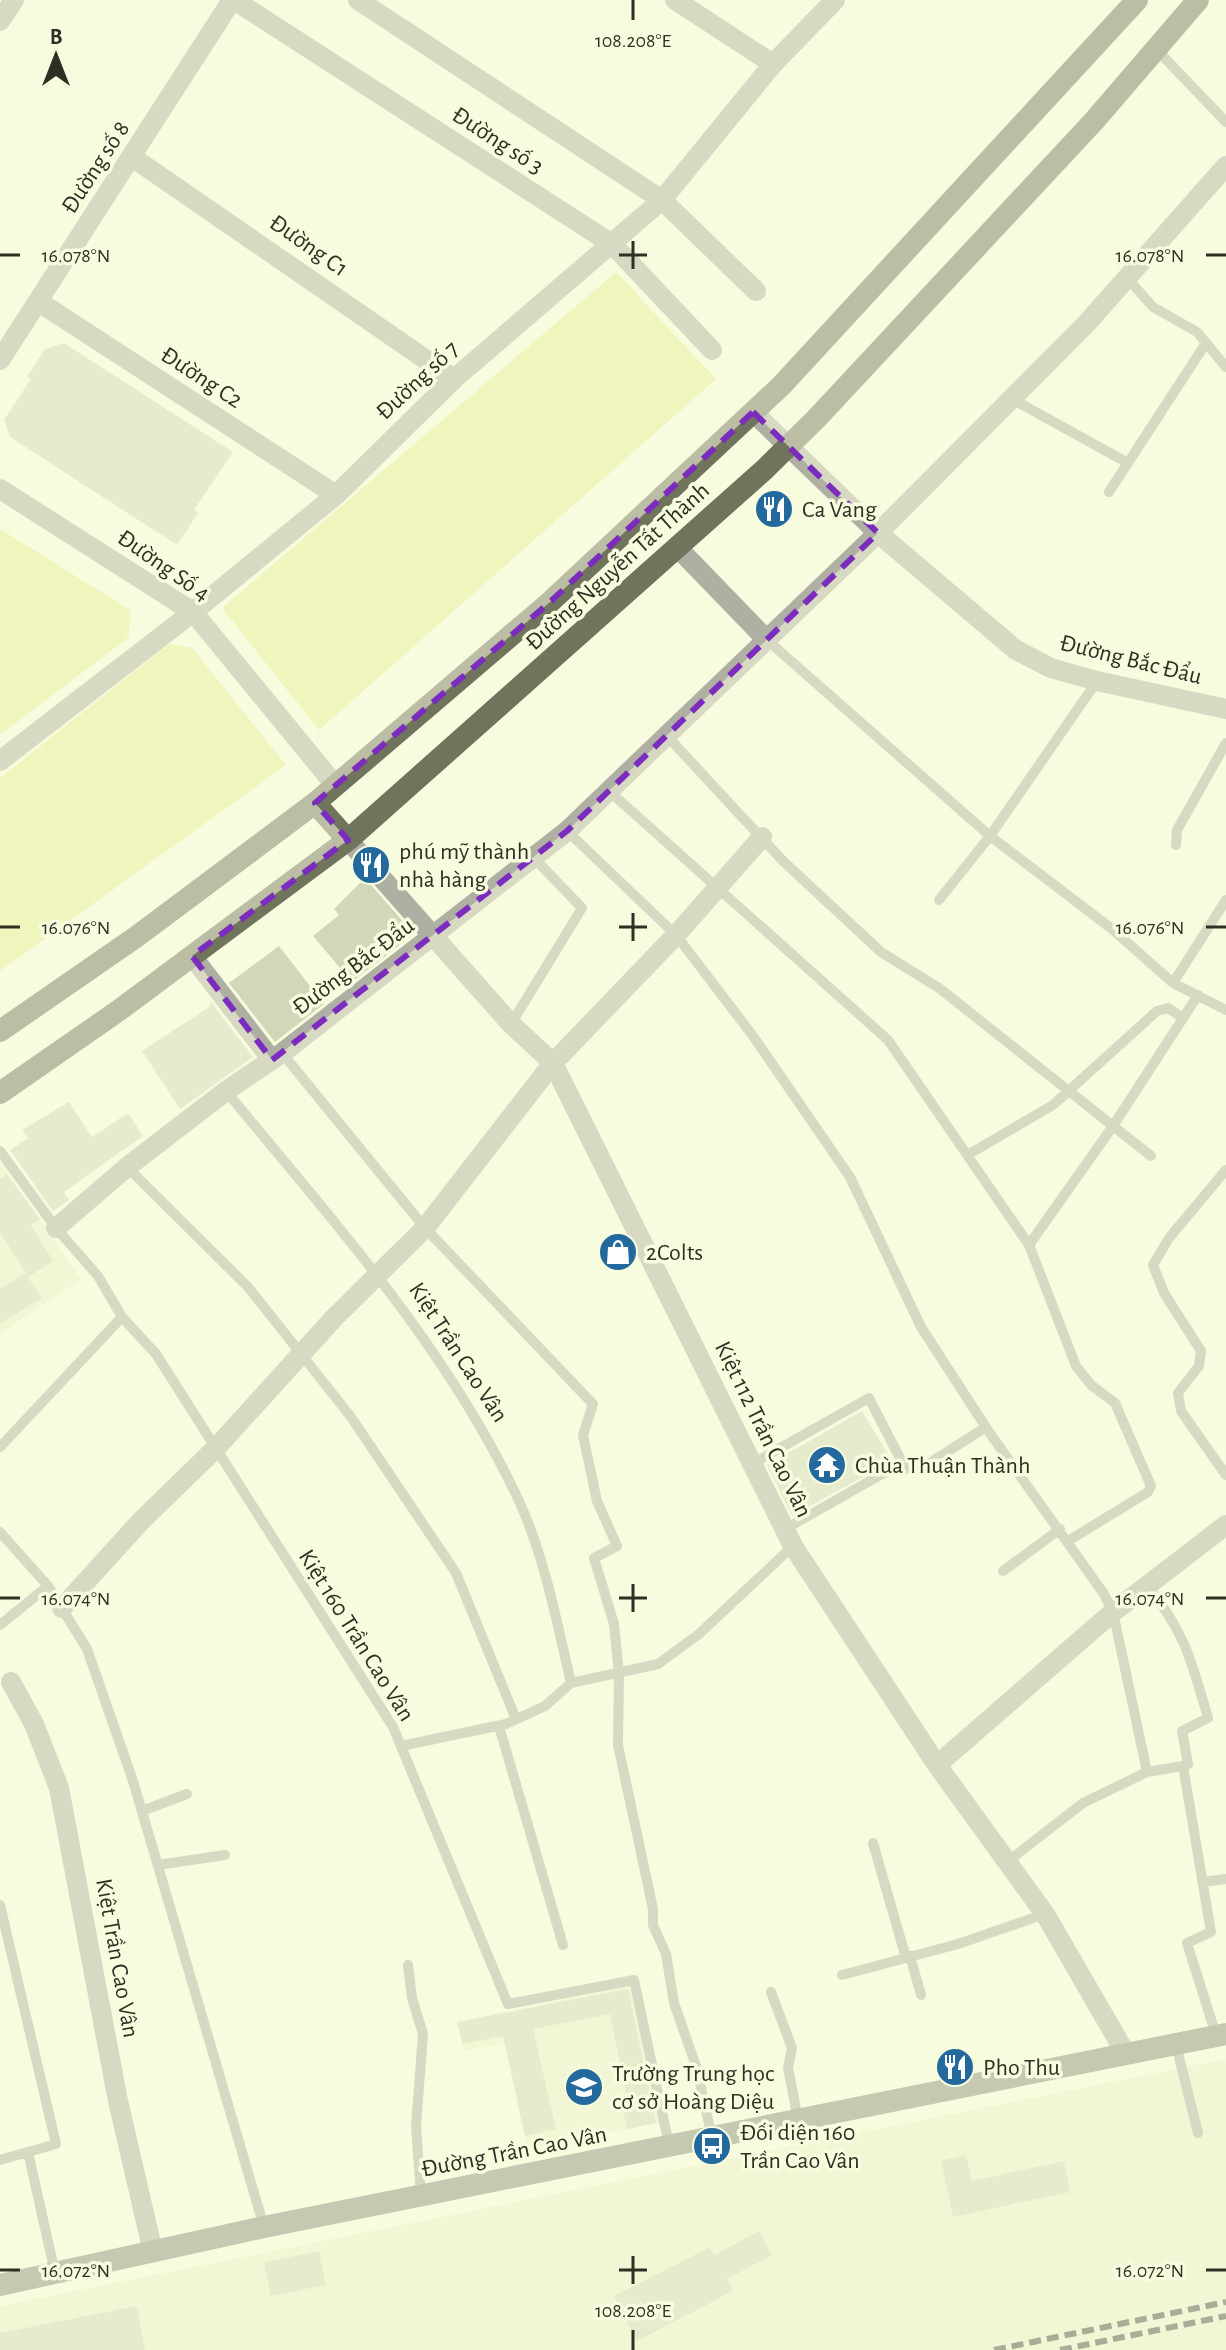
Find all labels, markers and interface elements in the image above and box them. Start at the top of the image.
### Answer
north arrow [16,16,96,96]
text: B [50,26,63,48]
text: 108.208°E [595,31,671,51]
street label: Đường số 3 [448,103,547,179]
street label: Đường số 8 [57,117,134,218]
street label: Đường C1 [265,210,352,281]
text: 16.078°N [42,246,110,266]
text: 16.078°N [1116,246,1184,266]
street label: Đường số 7 [372,337,464,425]
street label: Đường C2 [156,343,247,413]
street label: Đường Nguyễn Tất Thành [521,477,714,655]
restaurant icon: Ca Vang [753,488,795,530]
place label: Ca Vang [802,498,877,522]
street label: Đường Số 4 [113,525,214,606]
street label: Đường Bắc Đẩu [1057,630,1204,689]
place label: phú mỹ thành nhà hàng [399,840,529,892]
restaurant icon: phú mỹ thành nhà hàng [350,844,392,886]
street label: Đường Bắc Đẩu [288,913,419,1020]
text: 16.076°N [42,918,110,938]
text: 16.076°N [1116,918,1184,938]
shop icon: 2Colts [597,1231,639,1273]
place label: 2Colts [646,1241,703,1265]
street label: Kiệt Trần Cao Vân [404,1278,512,1427]
street label: Kiệt 112 Trần Cao Vân [710,1338,816,1521]
temple icon: Chùa Thuận Thành [806,1444,848,1486]
place label: Chùa Thuận Thành [855,1454,1030,1478]
street label: Kiệt 160 Trần Cao Vân [294,1545,419,1726]
text: 16.074°N [42,1589,110,1609]
text: 16.074°N [1116,1589,1184,1609]
street label: Kiệt Trần Cao Vân [91,1877,143,2040]
restaurant icon: Pho Thu [934,2046,976,2088]
place label: Pho Thu [983,2056,1060,2080]
place label: Trường Trung học cơ sở Hoàng Diệu [612,2062,774,2114]
school or university icon: Trường Trung học cơ sở Hoàng Diệu [563,2066,605,2108]
place label: Đối diện 160 Trần Cao Vân [740,2121,860,2173]
street label: Đường Trần Cao Vân [419,2122,609,2182]
bus stop icon: Đối diện 160 Trần Cao Vân [691,2125,733,2167]
text: 16.072°N [42,2261,110,2281]
text: 16.072°N [1116,2261,1184,2281]
text: 108.208°E [595,2301,671,2321]

